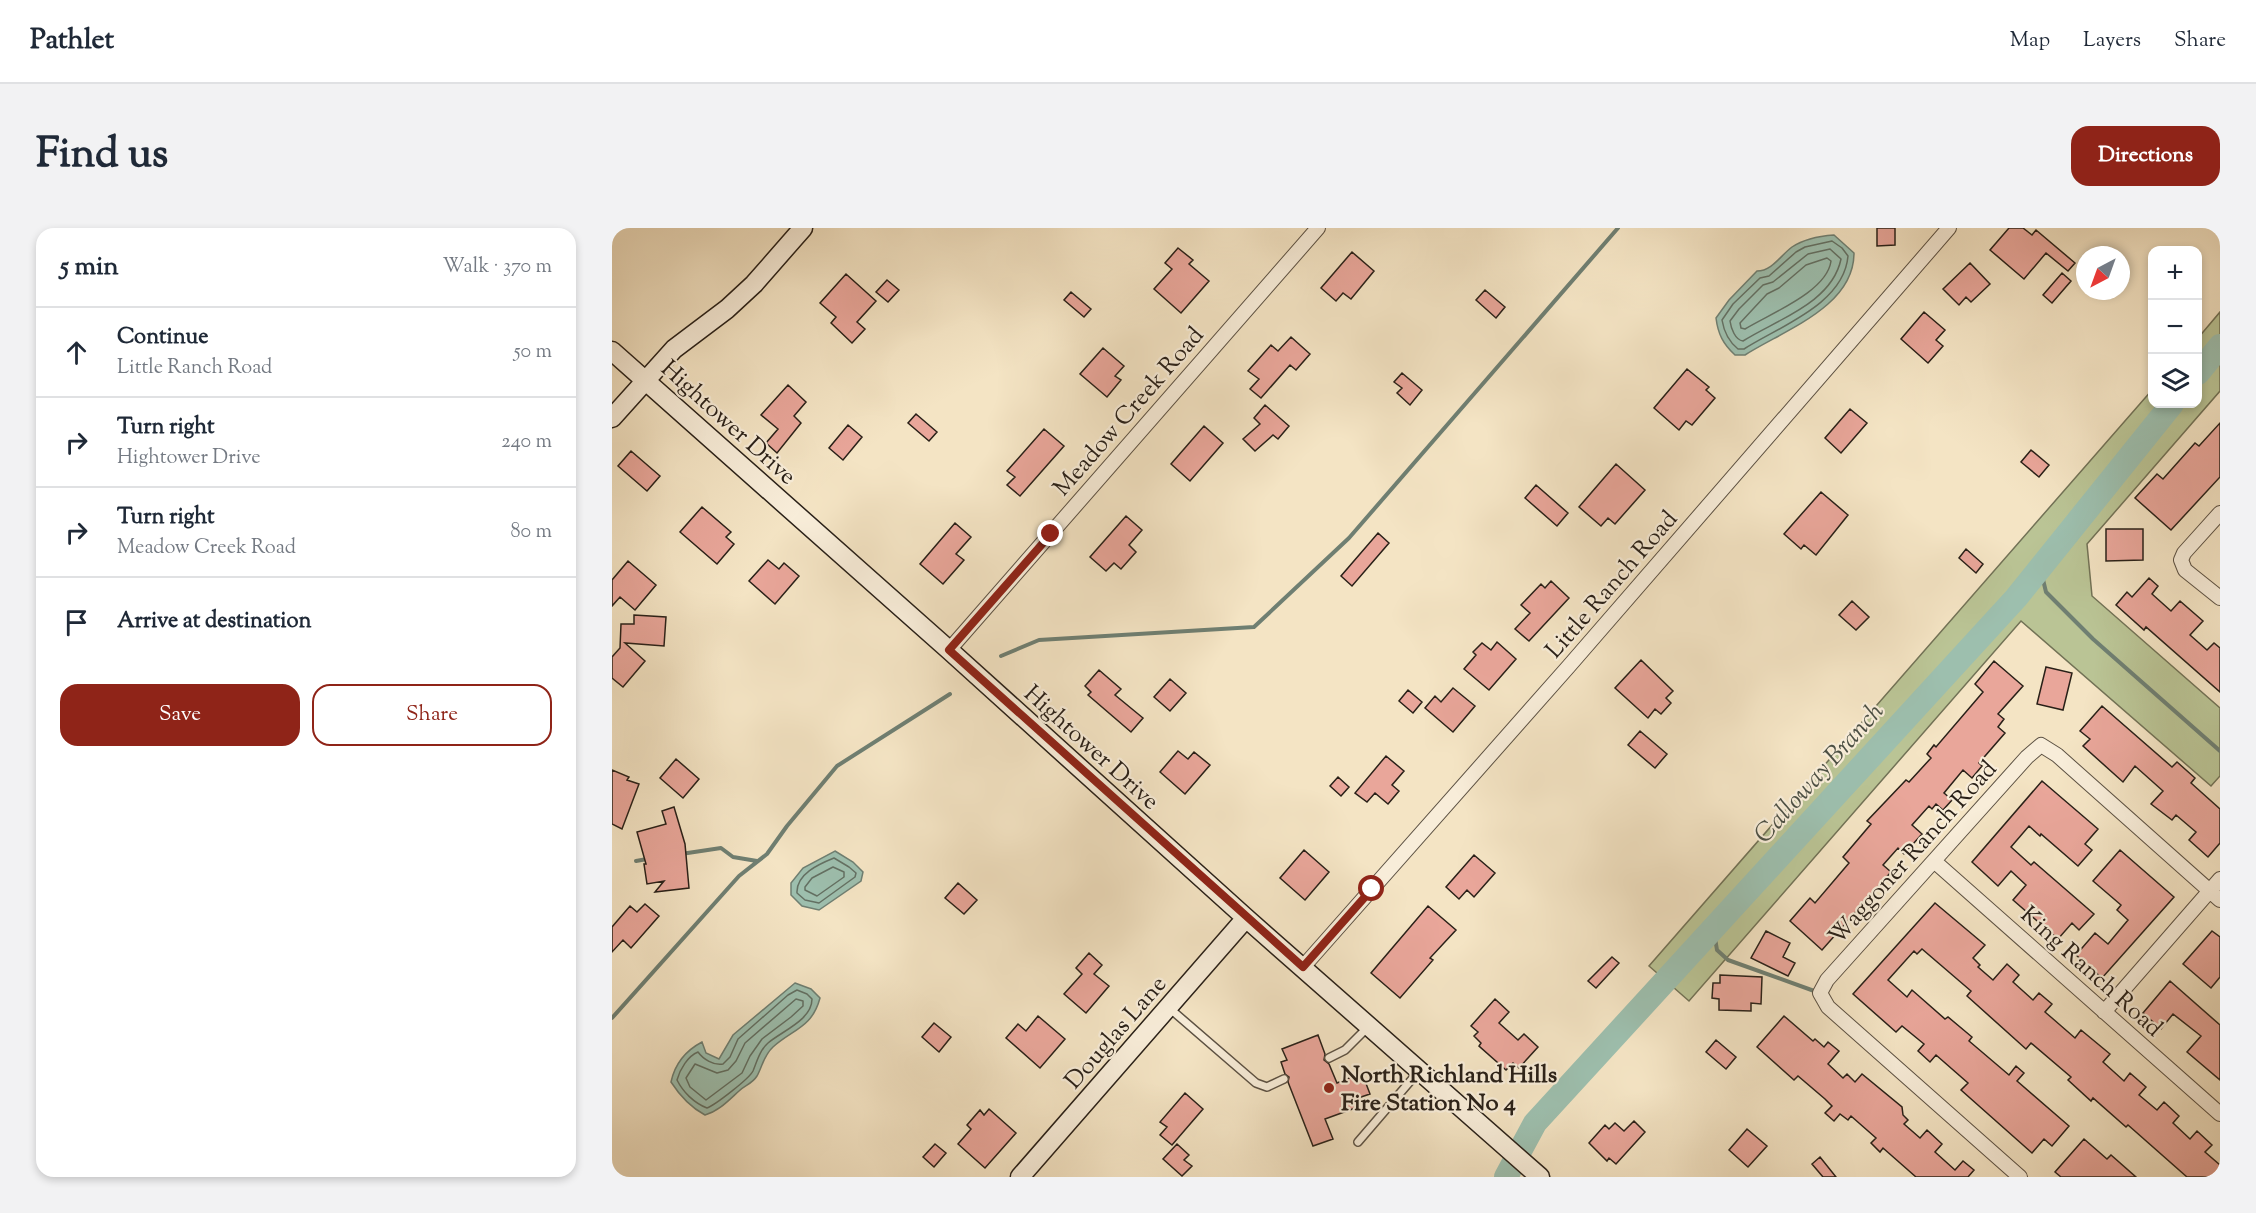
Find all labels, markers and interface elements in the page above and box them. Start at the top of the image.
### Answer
text: Pathlet [30,21,114,61]
text: Map [2010,26,2050,56]
text: Layers [2083,26,2141,56]
text: Share [2174,26,2226,56]
text: Find us [36,126,168,186]
button: Directions [2071,126,2220,186]
north arrow [2076,246,2130,300]
map controls [2148,246,2202,408]
button: + [2148,246,2202,300]
text: 5 min [60,249,119,286]
text: Walk · 370 m [442,253,552,282]
button: − [2148,300,2202,354]
street label: Meadow Creek Road [1046,320,1213,505]
text: Continue [117,322,208,354]
icon: ahead [60,336,93,369]
text: 50 m [514,338,552,367]
street label: Hightower Drive [652,353,803,494]
text: Little Ranch Road [117,354,272,383]
button: layers [2148,354,2202,408]
text: Turn right [117,412,214,444]
icon: right [60,426,93,459]
text: 240 m [501,428,552,457]
text: Hightower Drive [117,444,260,473]
text: Turn right [117,502,214,534]
street label: Little Ranch Road [1539,503,1687,667]
icon: right [60,516,93,549]
text: 80 m [511,518,552,547]
route end [1037,520,1063,546]
text: Meadow Creek Road [117,534,296,563]
icon: arrive [60,606,93,639]
text: Arrive at destination [117,606,312,638]
street label: Hightower Drive [1015,678,1166,819]
button: Save [60,684,300,746]
button: Share [312,684,552,746]
water label: Calloway Branch [1746,695,1894,852]
street label: Waggoner Ranch Road [1821,753,2006,953]
route start [1358,875,1384,901]
street label: King Ranch Road [2012,899,2170,1046]
street label: Douglas Lane [1058,969,1175,1098]
place label: North Richland Hills Fire Station No 4 [1341,1059,1557,1121]
marker: North Richland Hills Fire Station No 4 [1322,1081,1336,1095]

